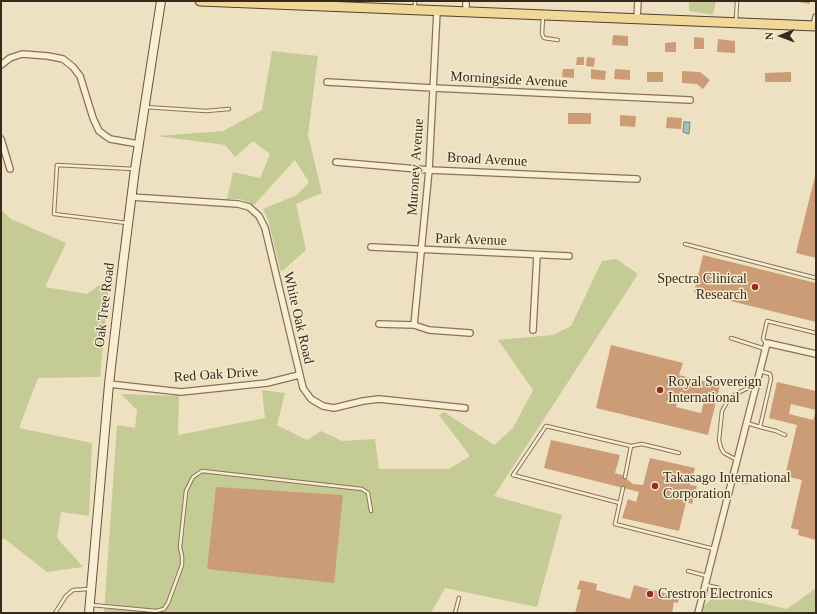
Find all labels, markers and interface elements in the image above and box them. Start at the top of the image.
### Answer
north arrow [761,16,801,56]
text: N [763,32,775,40]
street label: Morningside Avenue [450,69,568,91]
street label: Muroney Avenue [404,118,428,216]
street label: Broad Avenue [447,150,527,170]
street label: Park Avenue [435,230,507,250]
street label: Oak Tree Road [91,262,119,348]
street label: White Oak Road [279,270,317,366]
place label: Spectra Clinical Research [657,271,747,304]
marker: Spectra Clinical Research [750,282,760,292]
street label: Red Oak Drive [173,364,259,386]
place label: Royal Sovereign International [668,374,762,406]
marker: Royal Sovereign International [655,385,665,395]
place label: Takasago International Corporation [663,470,791,502]
marker: Takasago International Corporation [650,481,660,491]
place label: Crestron Electronics [658,586,773,602]
marker: Crestron Electronics [645,589,655,599]

